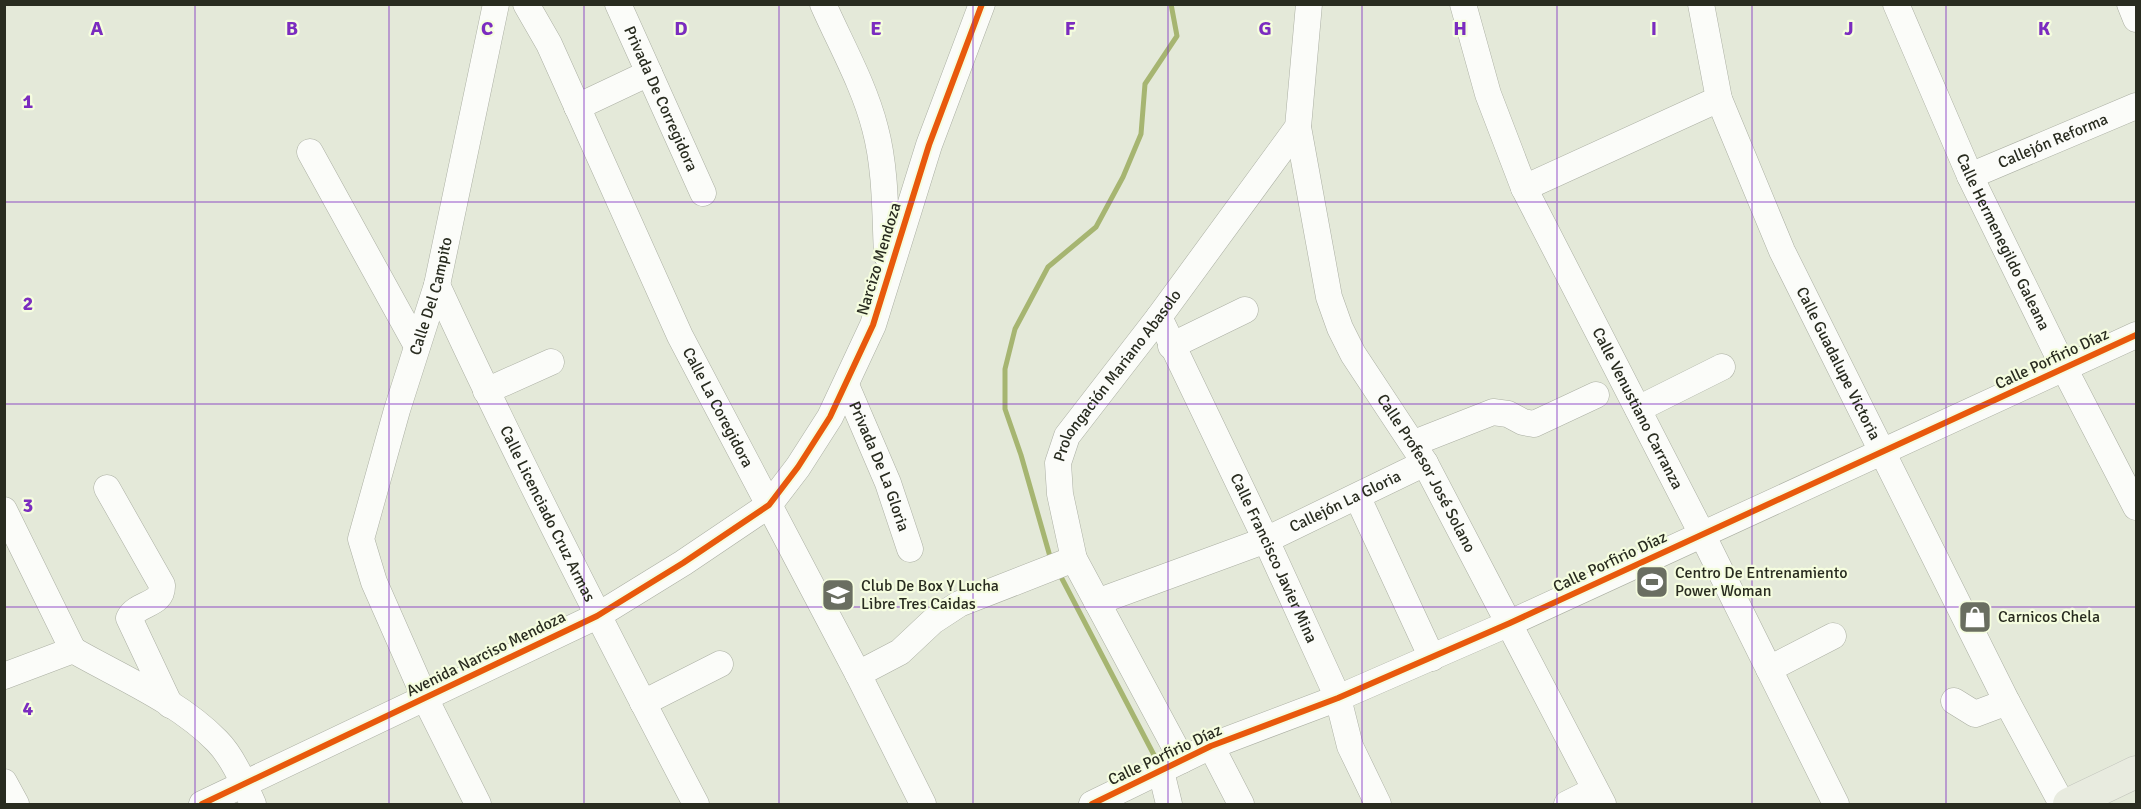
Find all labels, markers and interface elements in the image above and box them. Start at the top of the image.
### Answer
text: A [91,16,104,41]
text: B [286,16,298,41]
text: C [481,16,493,41]
text: E [870,16,882,41]
text: F [1065,16,1076,41]
text: G [1258,16,1272,41]
text: H [1453,16,1467,41]
text: I [1651,16,1657,41]
text: J [1844,16,1854,41]
text: K [2038,16,2051,41]
street label: Privada De Corregidora [620,23,702,175]
text: 1 [23,89,34,114]
street label: Callejón Reforma [1995,109,2111,173]
street label: Calle Hermenegildo Galeana [1952,151,2054,334]
street label: Narcizo Mendoza [852,200,906,318]
street label: Calle Del Campito [405,235,457,358]
street label: Calle Guadalupe Victoria [1791,284,1885,444]
street label: Prolongación Mariano Abasolo [1049,286,1186,464]
text: 2 [23,291,33,316]
street label: Calle Venustiano Carranza [1587,324,1687,493]
street label: Calle Porfirio Díaz [1992,324,2112,394]
street label: Calle La Coregidora [678,344,758,471]
street label: Calle Profesor José Solano [1372,390,1480,556]
street label: Privada De La Gloria [844,398,913,534]
street label: Calle Licenciado Cruz Armas [495,423,599,605]
street label: Callejón La Gloria [1286,466,1404,537]
street label: Calle Francisco Javier Mina [1225,470,1322,646]
text: 3 [23,493,33,518]
street label: Calle Porfirio Díaz [1550,527,1670,597]
place label: Centro De Entrenamiento Power Woman [1675,563,1848,601]
sports icon: Centro De Entrenamiento Power Woman [1634,564,1670,600]
place label: Club De Box Y Lucha Libre Tres Caidas [861,576,999,614]
school or university icon: Club De Box Y Lucha Libre Tres Caidas [820,577,856,613]
shop icon: Carnicos Chela [1957,599,1993,635]
street label: Avenida Narciso Mendoza [403,607,569,701]
place label: Carnicos Chela [1998,607,2100,627]
text: 4 [23,696,34,721]
street label: Calle Porfirio Díaz [1105,720,1225,790]

